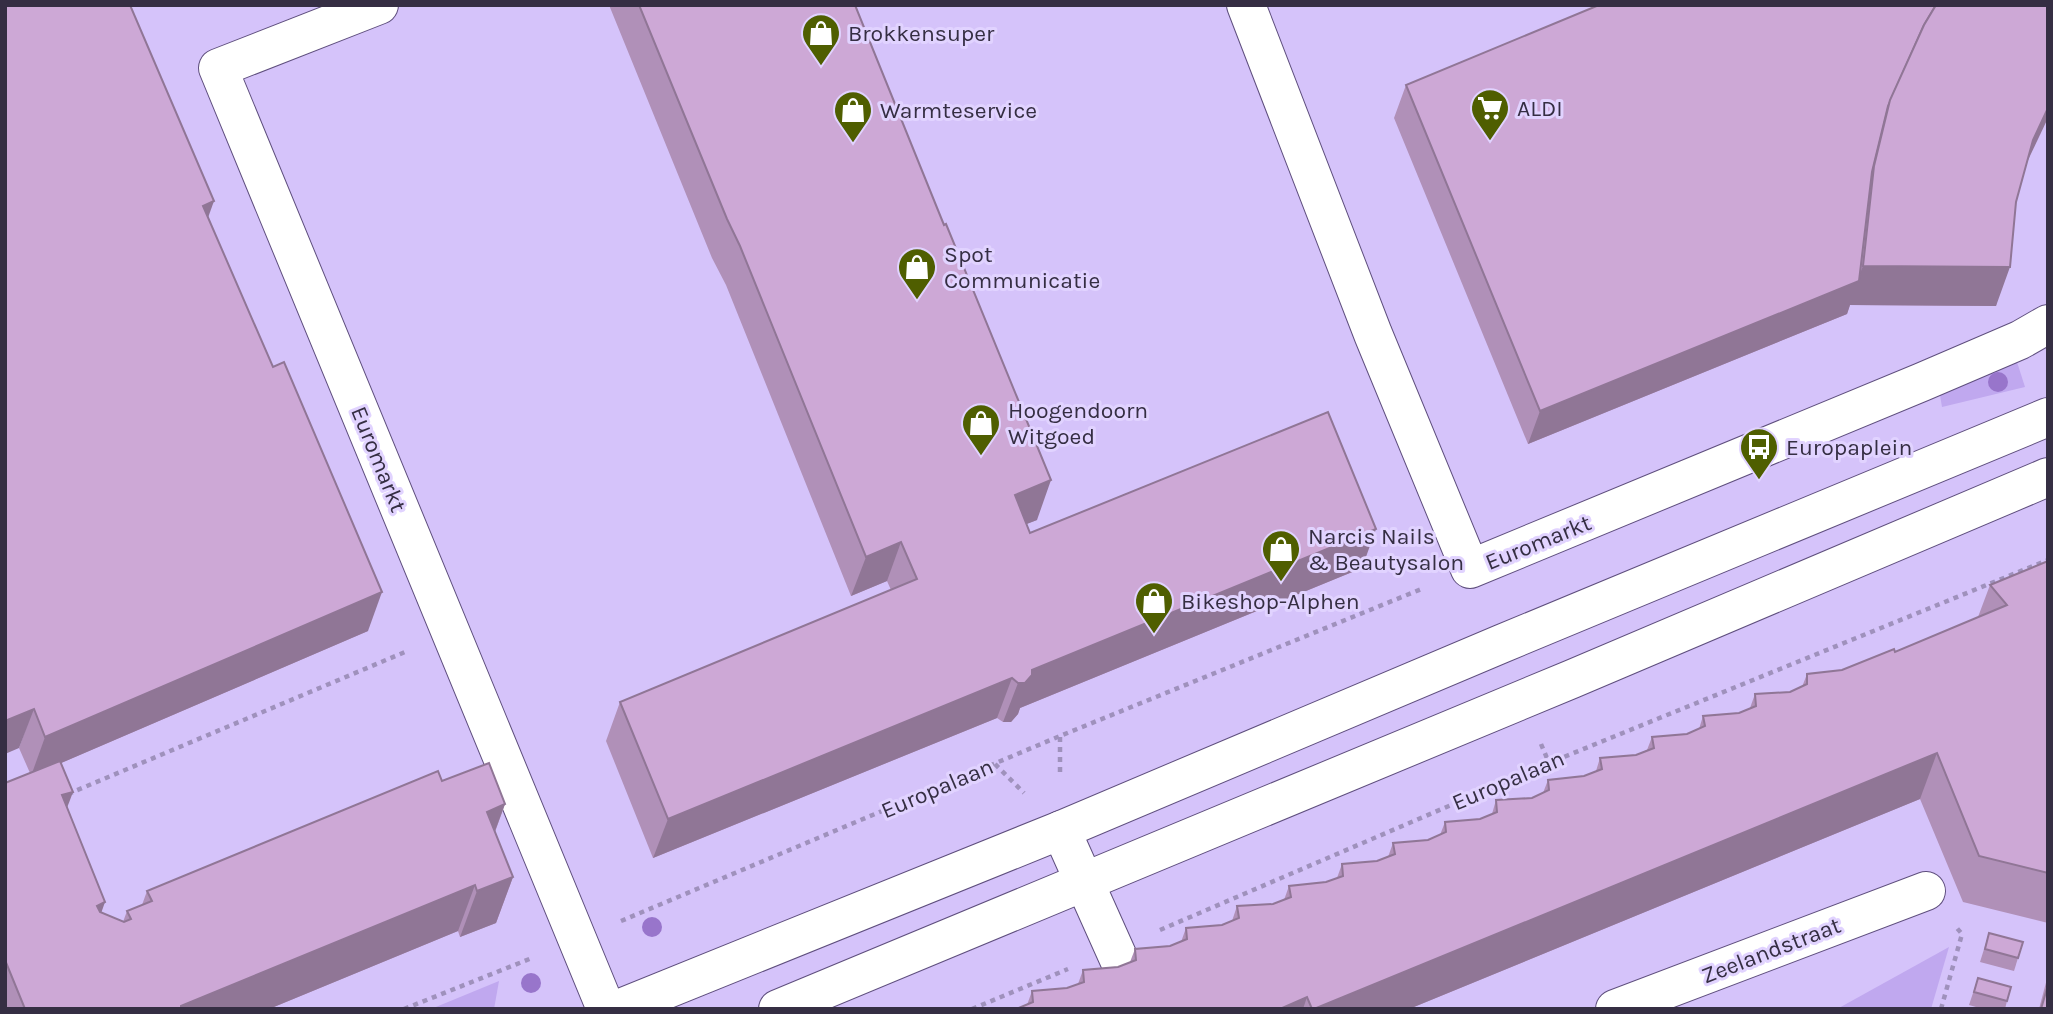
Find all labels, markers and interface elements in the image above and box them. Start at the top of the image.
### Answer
shop icon: Brokkensuper [800,12,842,67]
place label: Brokkensuper [848,20,995,47]
supermarket icon: ALDI [1469,87,1511,142]
shop icon: Warmteservice [832,89,874,144]
place label: ALDI [1517,95,1563,122]
place label: Warmteservice [880,97,1037,124]
place label: Spot Communicatie [944,241,1100,294]
shop icon: Spot Communicatie [896,246,938,301]
place label: Hoogendoorn Witgoed [1008,397,1148,450]
street label: Euromarkt [345,402,412,516]
shop icon: Hoogendoorn Witgoed [960,402,1002,457]
bus stop icon: Europaplein [1738,426,1780,481]
place label: Europaplein [1786,434,1912,461]
street label: Euromarkt [1481,509,1595,576]
place label: Narcis Nails & Beautysalon [1308,523,1464,576]
shop icon: Narcis Nails & Beautysalon [1260,528,1302,583]
shop icon: Bikeshop-Alphen [1133,580,1175,635]
place label: Bikeshop-Alphen [1181,588,1360,615]
street label: Europalaan [1448,745,1568,816]
street label: Europalaan [877,753,997,824]
street label: Zeelandstraat [1698,911,1845,989]

